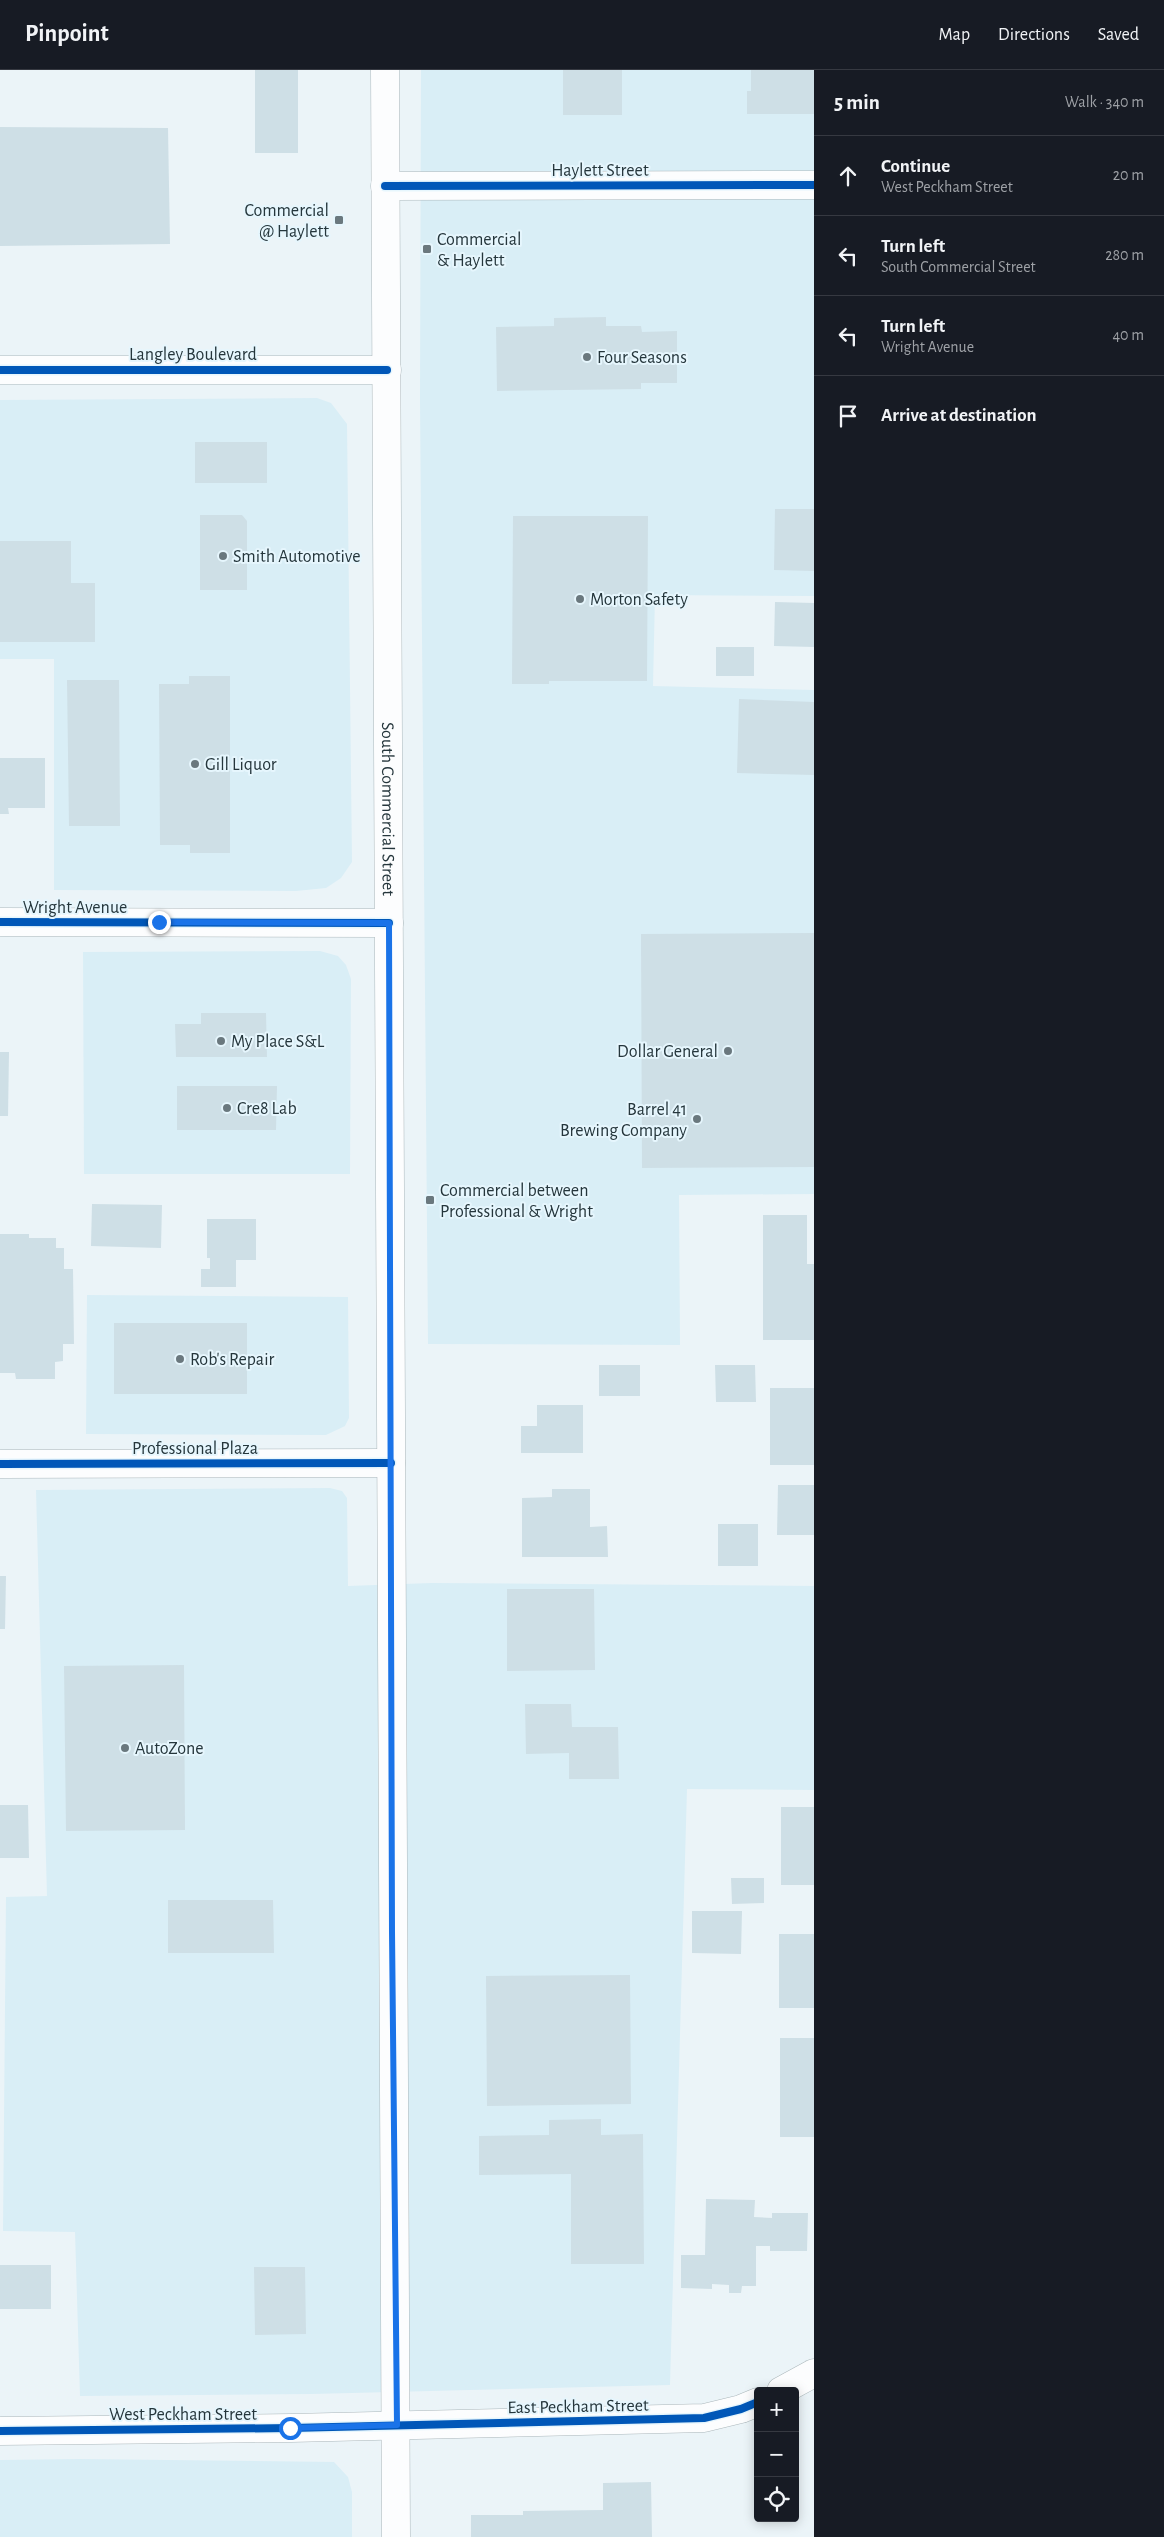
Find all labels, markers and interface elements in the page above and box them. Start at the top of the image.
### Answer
text: Pinpoint [25,22,109,46]
text: Map [939,26,970,44]
text: Directions [998,26,1070,44]
text: Saved [1098,26,1139,44]
text: 5 min [834,92,880,113]
text: Walk · 340 m [1065,94,1144,110]
text: Continue [881,157,950,176]
street label: Haylett Street [551,162,649,180]
icon: ahead [834,162,862,190]
text: 20 m [1113,167,1144,183]
text: West Peckham Street [881,179,1013,195]
place label: Commercial @ Haylett [245,202,329,241]
marker: Commercial @ Haylett [333,214,345,226]
place label: Commercial & Haylett [437,231,521,270]
text: Turn left [881,237,945,256]
icon: left [834,242,862,270]
marker: Commercial & Haylett [421,243,433,255]
text: 280 m [1105,247,1144,263]
text: South Commercial Street [881,259,1036,275]
text: Turn left [881,317,945,336]
icon: left [834,322,862,350]
text: 40 m [1112,327,1144,343]
text: Wright Avenue [881,339,974,355]
street label: Langley Boulevard [129,346,257,364]
place label: Four Seasons [597,349,687,367]
marker: Four Seasons [581,351,593,363]
icon: arrive [834,402,862,430]
text: Arrive at destination [881,406,1037,425]
place label: Smith Automotive [233,548,361,566]
marker: Smith Automotive [217,550,229,562]
place label: Morton Safety [590,591,688,609]
marker: Morton Safety [574,593,586,605]
street label: South Commercial Street [378,722,397,896]
place label: Gill Liquor [205,756,277,774]
marker: Gill Liquor [189,758,201,770]
street label: Wright Avenue [23,899,127,917]
route end [148,911,171,934]
place label: My Place S&L [231,1033,325,1051]
marker: My Place S&L [215,1035,227,1047]
place label: Dollar General [617,1043,718,1061]
marker: Dollar General [722,1045,734,1057]
place label: Cre8 Lab [237,1100,297,1118]
place label: Barrel 41 Brewing Company [560,1101,687,1140]
marker: Cre8 Lab [221,1102,233,1114]
marker: Barrel 41 Brewing Company [691,1113,703,1125]
place label: Commercial between Professional & Wright [440,1182,593,1221]
marker: Commercial between Professional & Wright [424,1194,436,1206]
place label: Rob's Repair [190,1351,275,1369]
marker: Rob's Repair [174,1353,186,1365]
street label: Professional Plaza [132,1440,258,1458]
place label: AutoZone [135,1740,204,1758]
marker: AutoZone [119,1742,131,1754]
map controls [754,2387,799,2522]
button: + [754,2387,799,2432]
street label: East Peckham Street [507,2397,649,2417]
street label: West Peckham Street [109,2406,257,2424]
route start [279,2417,302,2440]
button: − [754,2432,799,2477]
button: locate [754,2477,799,2522]

